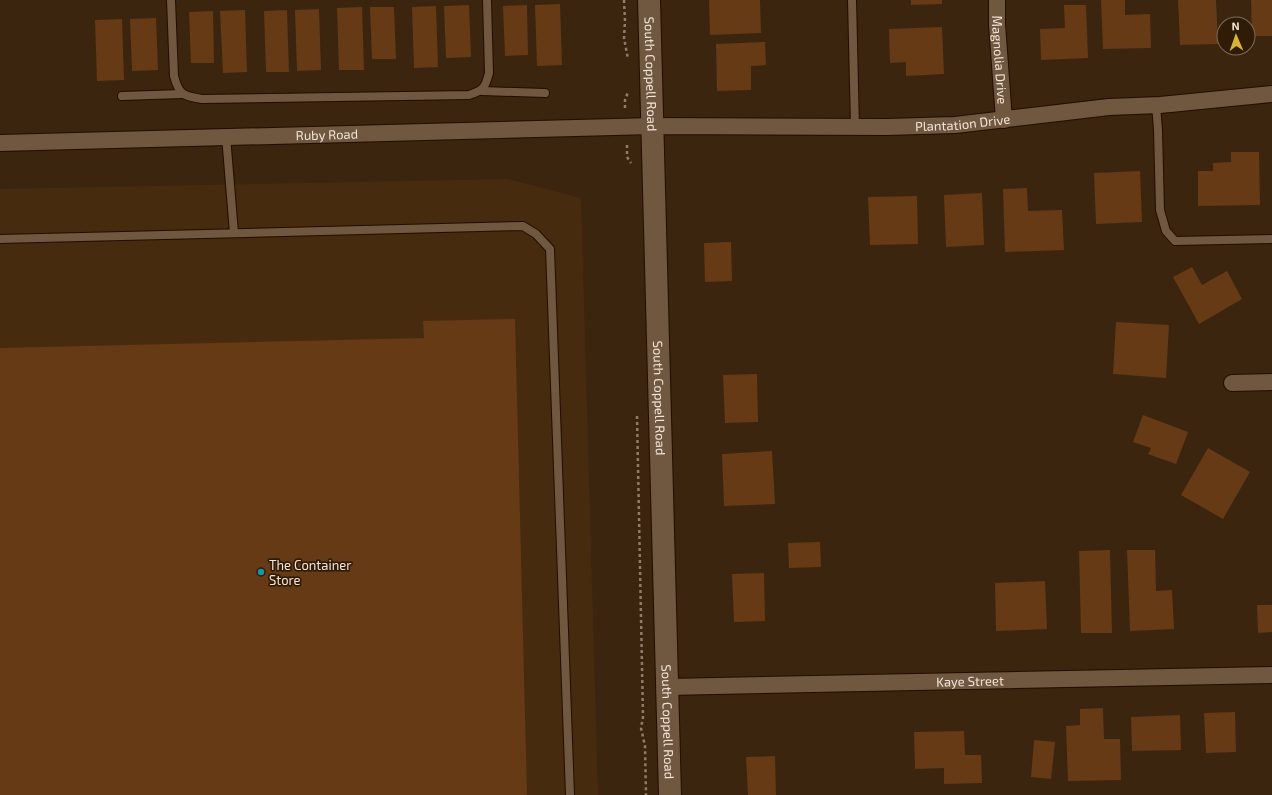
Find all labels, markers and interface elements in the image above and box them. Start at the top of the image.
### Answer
street label: South Coppell Road [641,16,660,132]
street label: Magnolia Drive [989,16,1011,105]
north arrow [1216,16,1256,56]
text: N [1231,19,1240,32]
street label: Plantation Drive [915,111,1011,134]
street label: Ruby Road [296,126,358,143]
street label: South Coppell Road [650,340,669,455]
place label: The Container Store [269,557,351,588]
marker: The Container Store [256,567,266,577]
street label: South Coppell Road [659,664,678,779]
street label: Kaye Street [936,672,1004,690]

